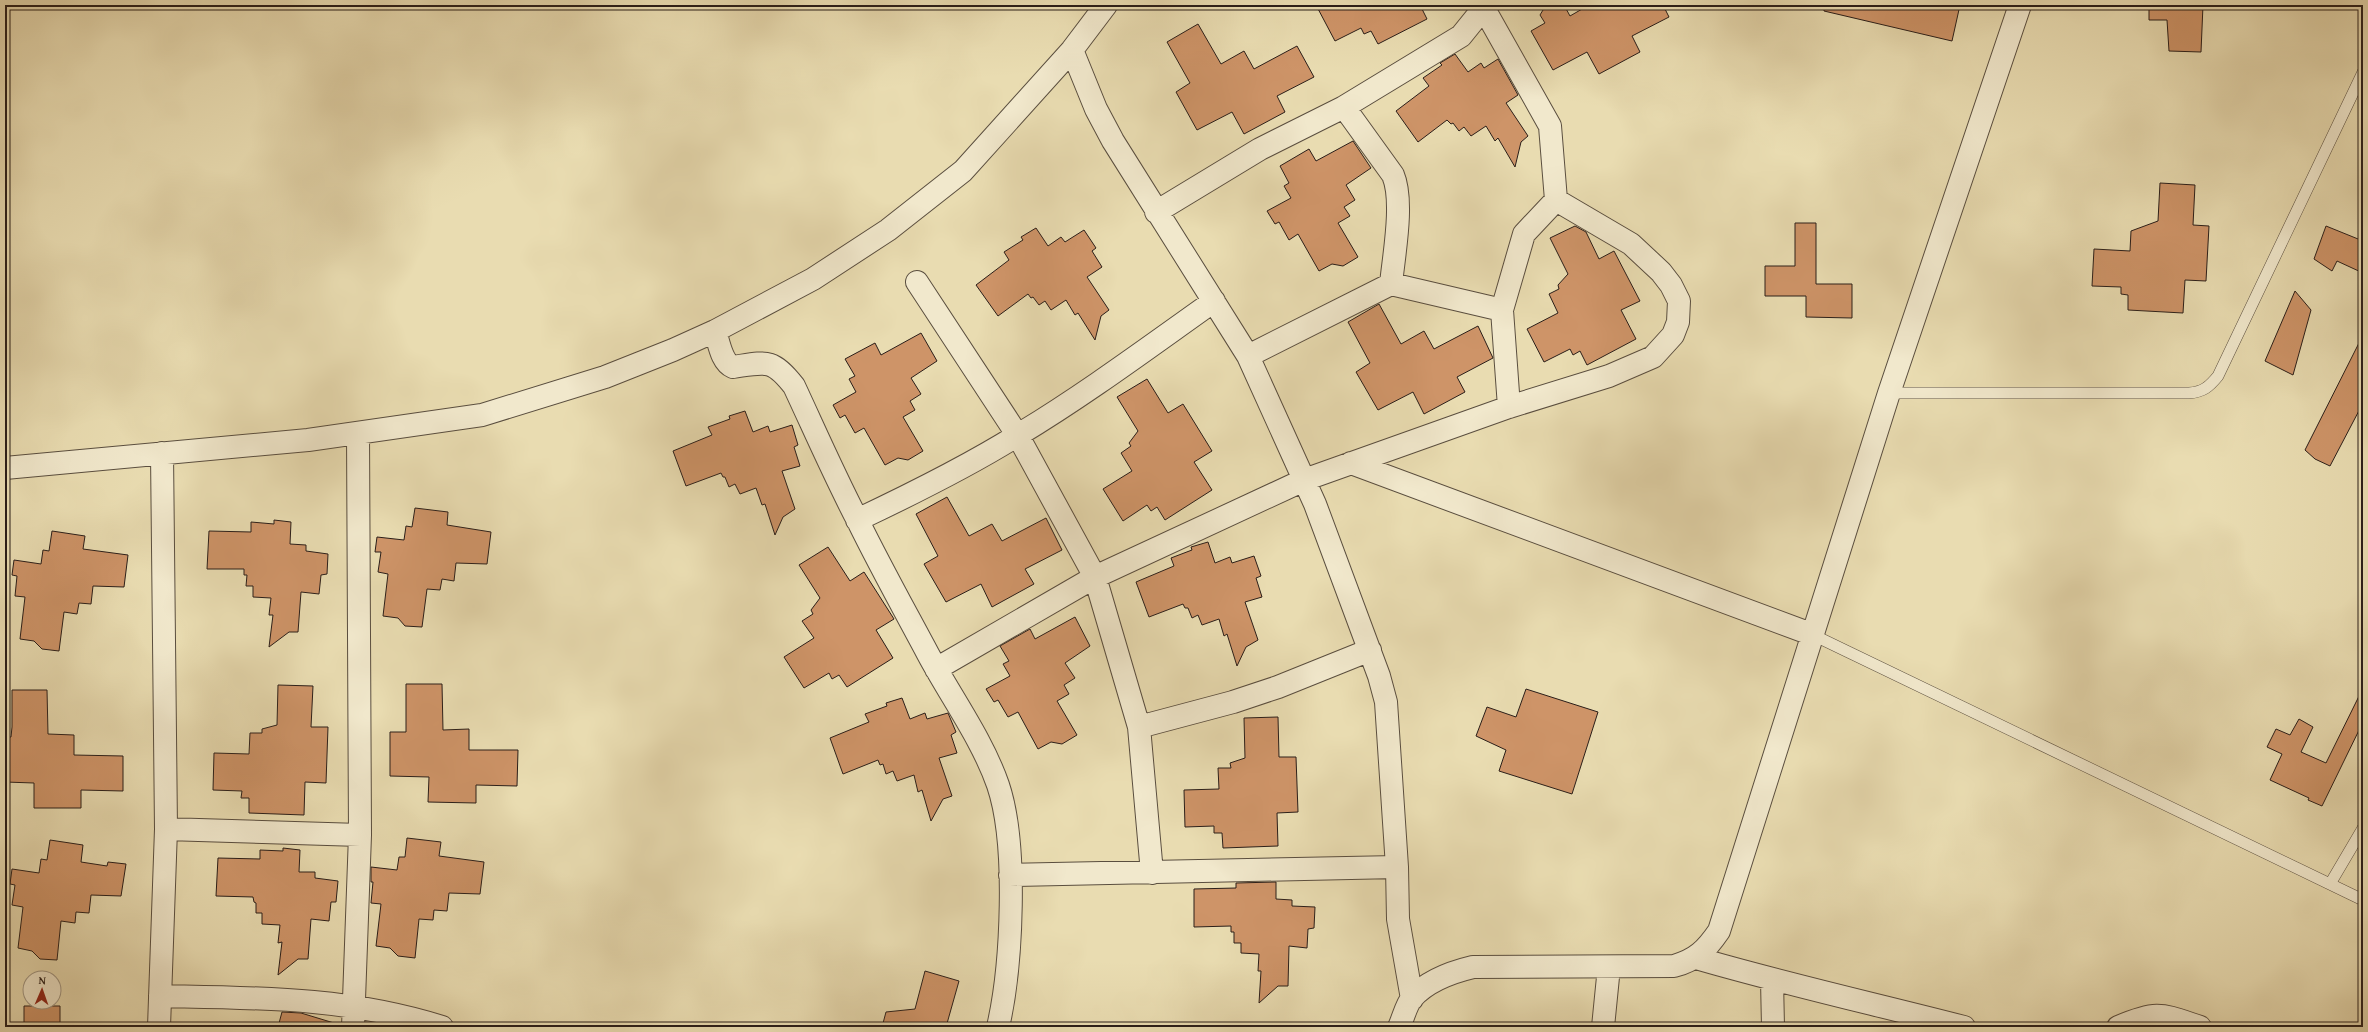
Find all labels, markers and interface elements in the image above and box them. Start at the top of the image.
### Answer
north arrow [22,970,62,1010]
text: N [38,972,47,988]

